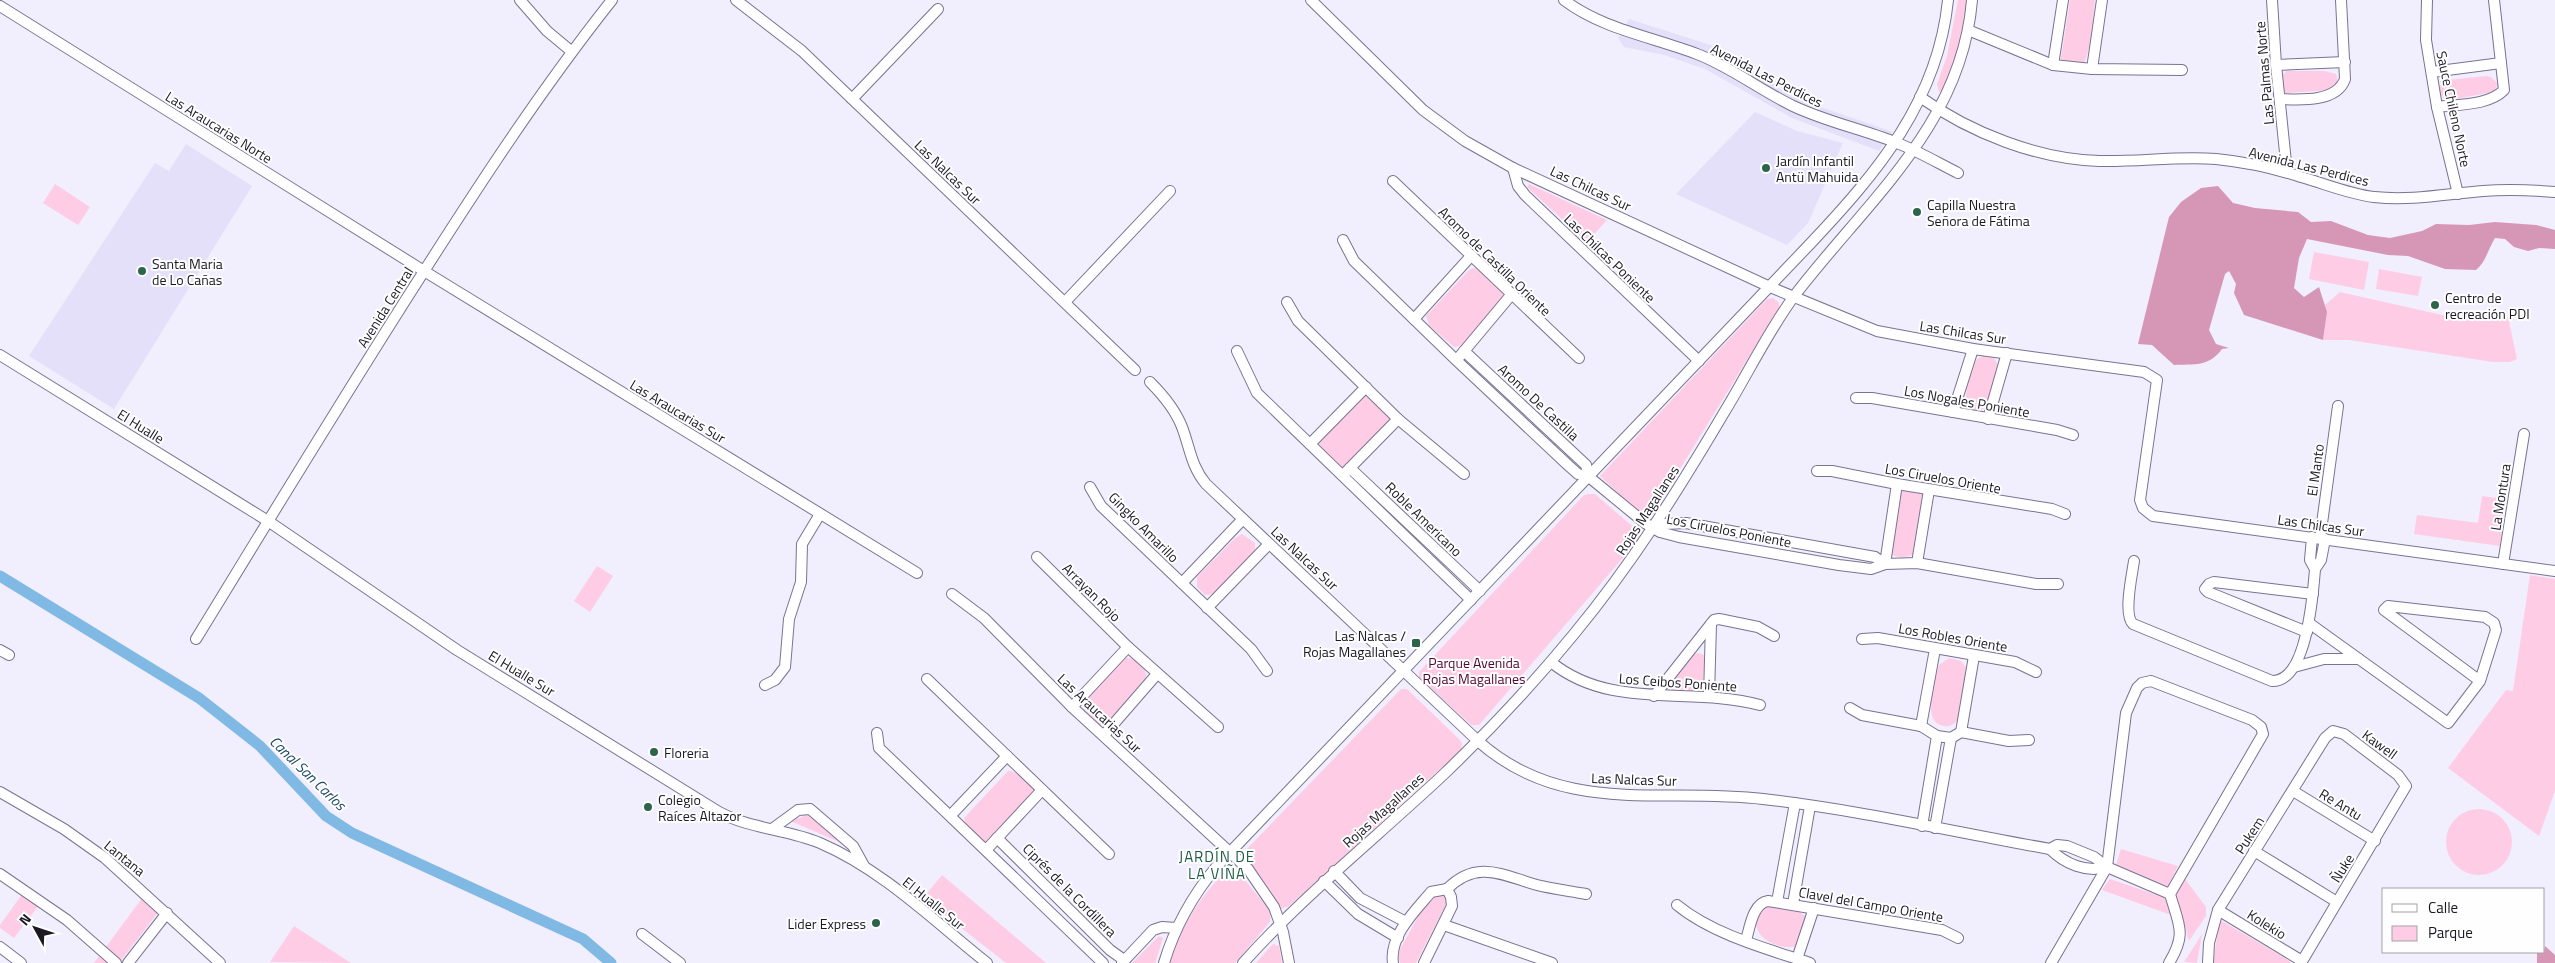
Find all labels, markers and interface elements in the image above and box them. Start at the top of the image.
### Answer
street label: Las Palmas Norte [2249,20,2279,126]
street label: Avenida Las Perdices [1707,38,1827,112]
street label: Sauce Chileno Norte [2431,49,2477,169]
street label: Las Araucarias Norte [162,86,276,168]
street label: Las Nalcas Sur [910,135,986,209]
street label: Avenida Las Perdices [2247,141,2371,191]
place label: Jardín Infantil Antü Mahuida [1776,150,1858,187]
street label: Las Chilcas Sur [1547,160,1635,216]
marker: Jardín Infantil Antü Mahuida [1760,162,1772,174]
place label: Capilla Nuestra Señora de Fátima [1927,194,2030,231]
street label: Aromo de Castilla Oriente [1434,202,1556,320]
marker: Capilla Nuestra Señora de Fátima [1911,206,1923,218]
street label: Las Chilcas Poniente [1559,209,1661,307]
place label: Santa Maria de Lo Cañas [152,253,223,290]
street label: Avenida Central [352,262,418,352]
marker: Santa Maria de Lo Cañas [136,265,148,277]
place label: Centro de recreación PDI [2445,287,2530,324]
marker: Centro de recreación PDI [2429,299,2441,311]
street label: Las Chilcas Sur [1918,315,2008,349]
street label: Aromo De Castilla [1494,359,1584,445]
street label: Las Araucarias Sur [626,374,730,448]
street label: Los Nogales Poniente [1903,380,2031,422]
street label: El Hualle [114,403,168,449]
street label: El Manto [2301,442,2329,498]
street label: Los Ciruelos Oriente [1883,457,2003,499]
street label: Rojas Magallanes [1610,461,1684,559]
street label: La Montura [2484,462,2516,532]
street label: Roble Americano [1381,477,1467,561]
street label: Gingko Amarillo [1104,487,1184,567]
street label: Los Ciruelos Poniente [1665,508,1793,552]
street label: Las Chilcas Sur [2276,509,2366,541]
street label: Las Nalcas Sur [1267,521,1344,595]
street label: Arrayan Rojo [1058,558,1126,626]
street label: Los Robles Oriente [1897,617,2009,657]
place label: Las Nalcas / Rojas Magallanes [1303,625,1406,662]
marker: Las Nalcas / Rojas Magallanes [1410,637,1422,649]
street label: El Hualle Sur [485,645,559,701]
park label: Parque Avenida Rojas Magallanes [1422,652,1526,689]
street label: Los Ceibos Poniente [1618,667,1738,697]
street label: Las Araucarias Sur [1053,668,1147,758]
street label: Kawell [2358,724,2402,764]
water label: Canal San Carlos [264,730,353,817]
place label: Floreria [664,742,709,763]
marker: Floreria [648,746,660,758]
street label: Las Nalcas Sur [1591,767,1677,791]
street label: Rojas Magallanes [1338,768,1428,852]
street label: Re Antu [2316,783,2366,825]
place label: Colegio Raíces Altazor [658,789,742,826]
marker: Colegio Raíces Altazor [642,801,654,813]
street label: Pukem [2229,812,2269,858]
street label: Lantana [100,835,150,881]
street label: Ciprés de la Cordillera [1018,838,1122,942]
district label: JARDÍN DE LA VIÑA [1179,845,1255,885]
street label: Ñuke [2325,850,2359,886]
street label: El Hualle Sur [898,871,970,935]
street label: Clavel del Campo Oriente [1797,881,1945,927]
legend [2382,888,2545,953]
text: Calle [2428,896,2458,919]
north arrow [10,903,60,953]
street label: Kolekio [2243,904,2291,944]
text: N [13,909,36,930]
place label: Lider Express [788,913,866,934]
marker: Lider Express [870,917,882,929]
text: Parque [2428,921,2473,944]

